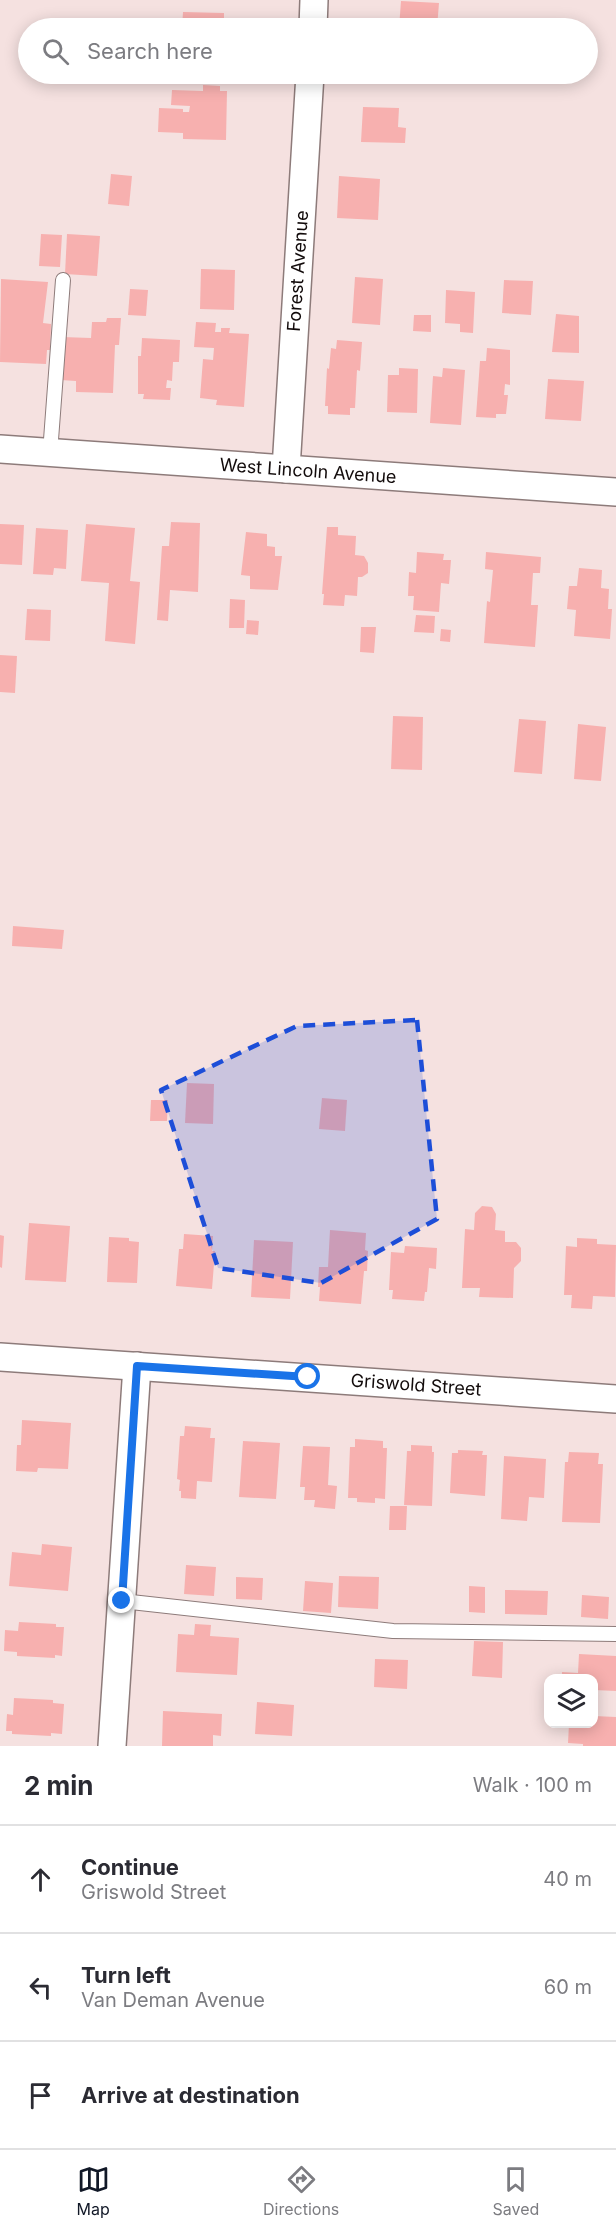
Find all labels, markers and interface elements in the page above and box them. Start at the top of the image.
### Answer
search box [18,18,598,84]
icon: search [39,35,72,68]
text: Search here [87,38,213,64]
street label: Forest Avenue [283,210,312,332]
street label: West Lincoln Avenue [219,454,397,487]
route start [294,1363,320,1389]
street label: Griswold Street [350,1369,482,1400]
route end [108,1587,134,1613]
map controls [544,1674,598,1728]
button: layers [544,1674,598,1728]
text: 2 min [24,1770,94,1801]
text: Walk · 100 m [473,1773,592,1797]
text: Continue [81,1854,179,1880]
icon: ahead [24,1863,57,1896]
text: 40 m [543,1867,592,1891]
text: Griswold Street [81,1880,226,1904]
text: Turn left [81,1962,171,1988]
icon: left [24,1971,57,2004]
text: 60 m [544,1975,592,1999]
text: Van Deman Avenue [81,1988,265,2012]
icon: arrive [24,2079,57,2112]
text: Arrive at destination [81,2082,300,2108]
tab: Map [77,2163,110,2219]
tab: Directions [263,2163,339,2219]
tab: Saved [493,2163,539,2219]

